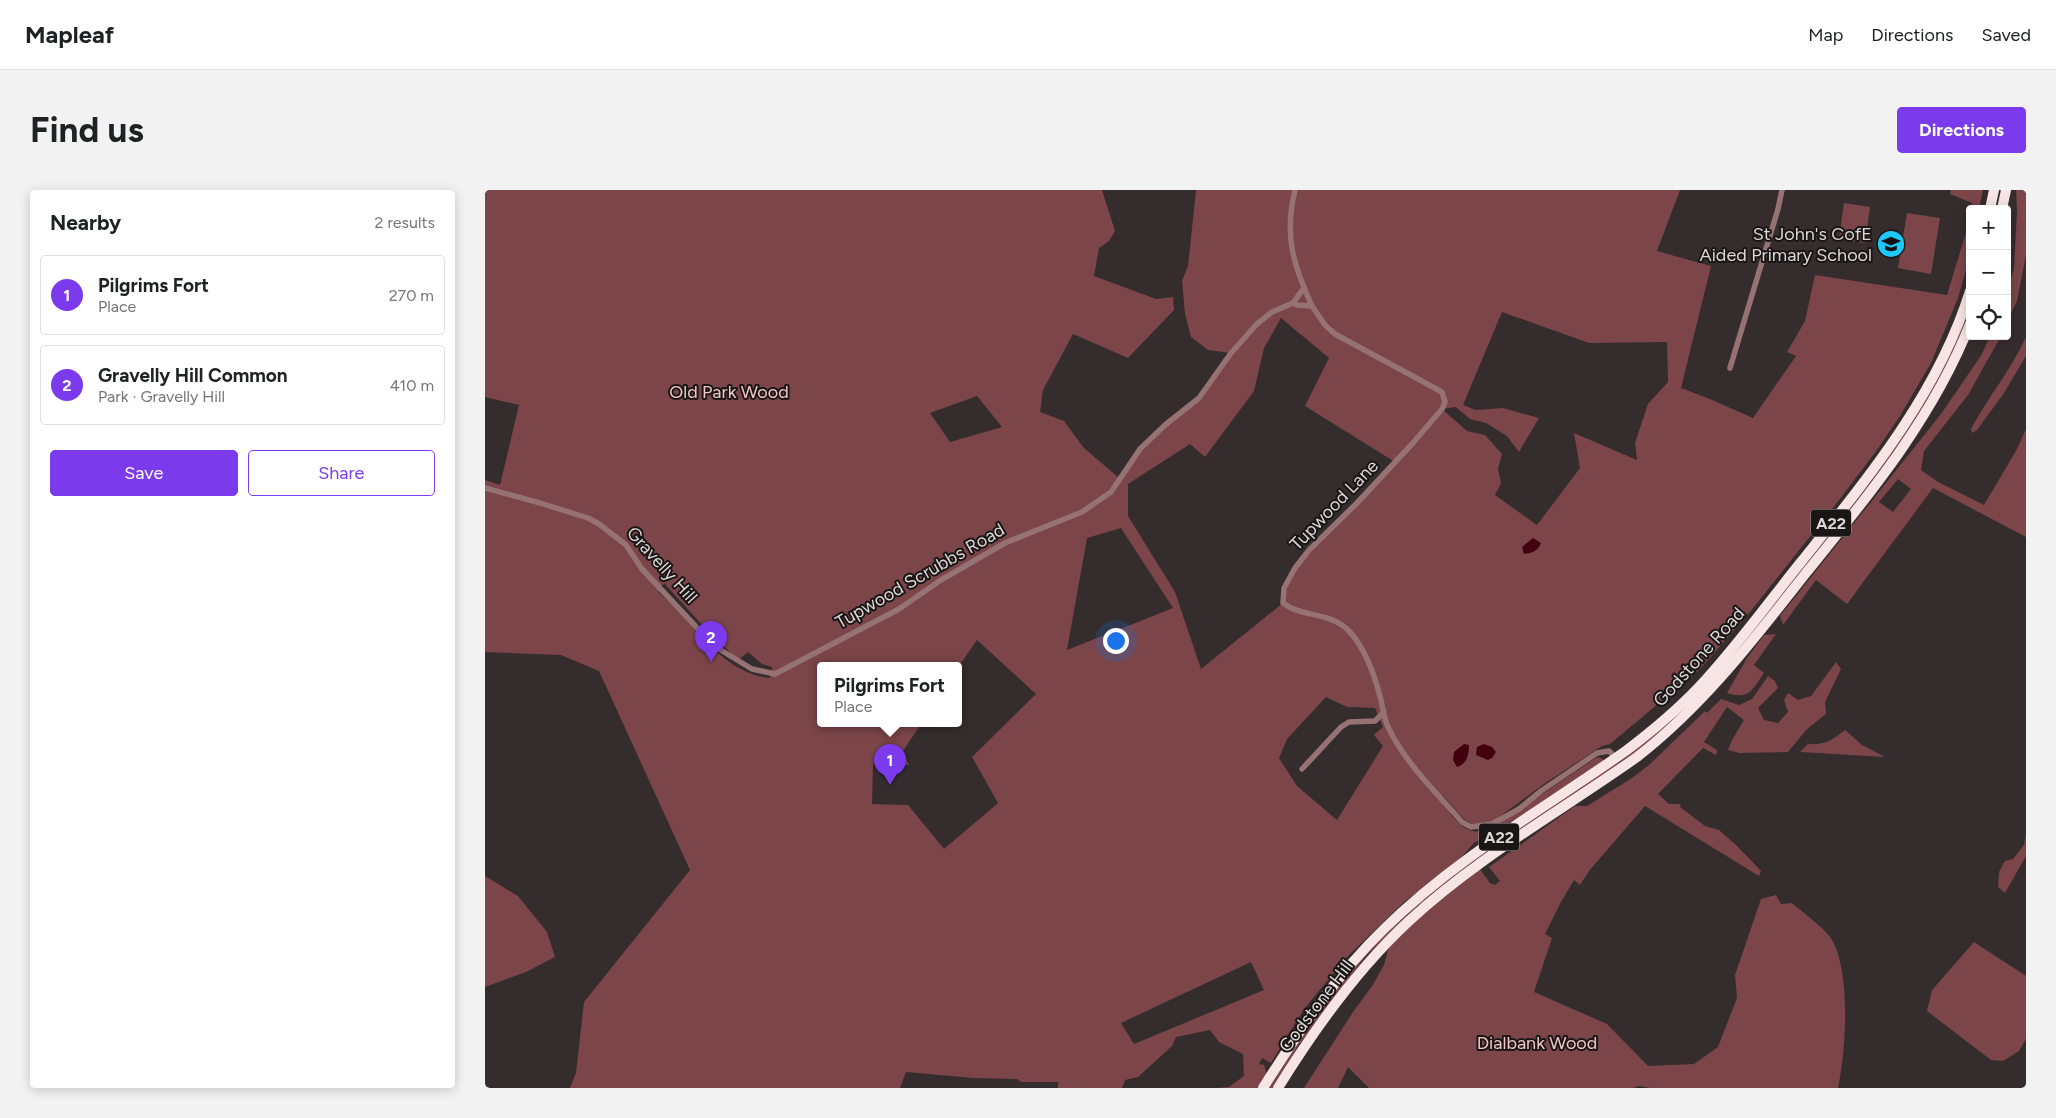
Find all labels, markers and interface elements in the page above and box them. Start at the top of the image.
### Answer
text: Mapleaf [25,20,114,49]
text: Map [1808,24,1843,46]
text: Directions [1871,24,1953,46]
text: Saved [1981,24,2031,46]
button: Directions [1897,107,2026,153]
text: Find us [30,109,144,151]
map controls [1966,205,2011,340]
button: + [1966,205,2011,250]
text: Nearby [50,210,121,235]
text: 2 results [375,213,435,232]
place label: St John's CofE Aided Primary School [1699,223,1872,266]
school or university icon: St John's CofE Aided Primary School [1876,229,1906,259]
button: − [1966,250,2011,295]
text: Pilgrims Fort [98,274,209,297]
text: 1 [64,286,70,305]
text: 270 m [389,286,434,305]
button: locate [1966,295,2011,340]
text: Place [98,297,136,316]
text: Gravelly Hill Common [98,364,288,387]
text: 2 [62,376,72,395]
text: 410 m [390,376,434,395]
park label: Old Park Wood [669,381,789,403]
text: Park · Gravelly Hill [98,387,225,406]
button: Save [50,450,238,496]
button: Share [248,450,435,496]
street label: Tupwood Lane [1285,455,1383,555]
road number: A22 [1811,509,1851,536]
street label: Tupwood Scrubbs Road [832,519,1008,633]
street label: Gravelly Hill [622,522,702,608]
street label: Godstone Road [1649,603,1749,711]
pin: 2 [695,621,727,662]
your location [1103,628,1129,654]
popup [817,662,962,727]
text: Pilgrims Fort [834,674,945,697]
text: Place [834,697,872,716]
pin: 1 [874,744,906,785]
road number: A22 [1479,824,1519,850]
street label: Godstone Hill [1274,955,1358,1057]
park label: Dialbank Wood [1477,1032,1597,1054]

